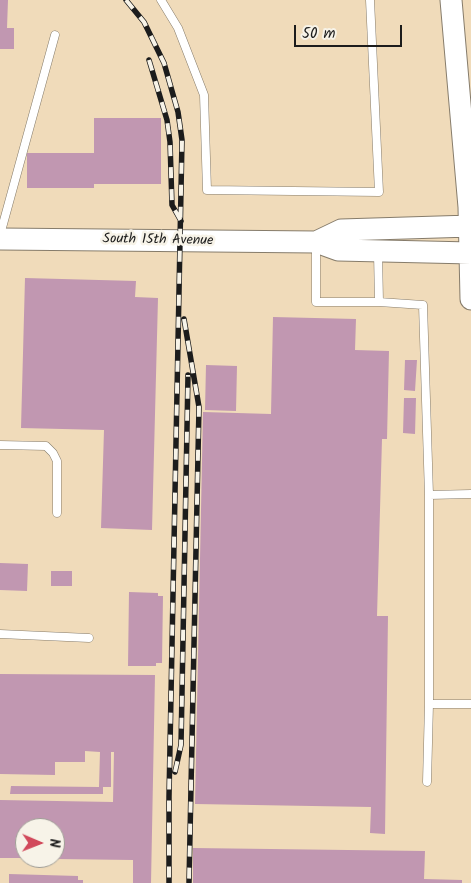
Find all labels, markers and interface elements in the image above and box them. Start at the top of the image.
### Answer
scale bar [296,15,404,47]
text: 50 m [302,22,336,46]
street label: South 15th Avenue [103,232,213,250]
north arrow [15,818,65,868]
text: N [43,839,65,848]

